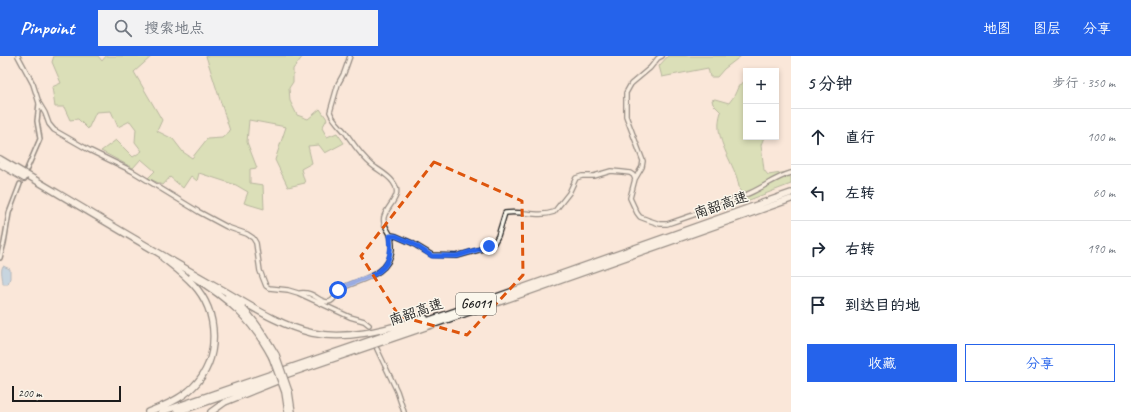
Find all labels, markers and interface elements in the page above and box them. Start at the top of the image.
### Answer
search box [98,10,378,46]
text: Pinpoint [20,16,74,40]
icon: search [112,17,134,39]
text: 搜索地点 [144,19,204,38]
text: 地图 [983,20,1011,37]
text: 图层 [1033,20,1061,37]
text: 分享 [1083,20,1111,37]
map controls [743,68,779,140]
button: + [743,68,779,104]
text: 5 分钟 [807,73,853,94]
text: 步行 · 350 m [1052,75,1115,91]
button: − [743,104,779,140]
icon: ahead [807,126,829,148]
text: 直行 [845,128,875,147]
text: 100 m [1087,129,1115,145]
icon: left [807,182,829,204]
text: 左转 [845,184,875,203]
text: 60 m [1093,185,1115,201]
street label: 南韶高速 [692,188,750,222]
route end [480,237,498,255]
icon: right [807,238,829,260]
text: 右转 [845,240,875,259]
text: 190 m [1087,241,1115,257]
route start [329,281,347,299]
road number: G6011 [456,293,496,315]
icon: arrive [807,294,829,316]
street label: 南韶高速 [387,295,445,329]
text: 到达目的地 [845,296,920,315]
button: 收藏 [807,344,957,382]
button: 分享 [965,344,1115,382]
scale bar [12,384,121,403]
text: 200 m [18,386,42,400]

